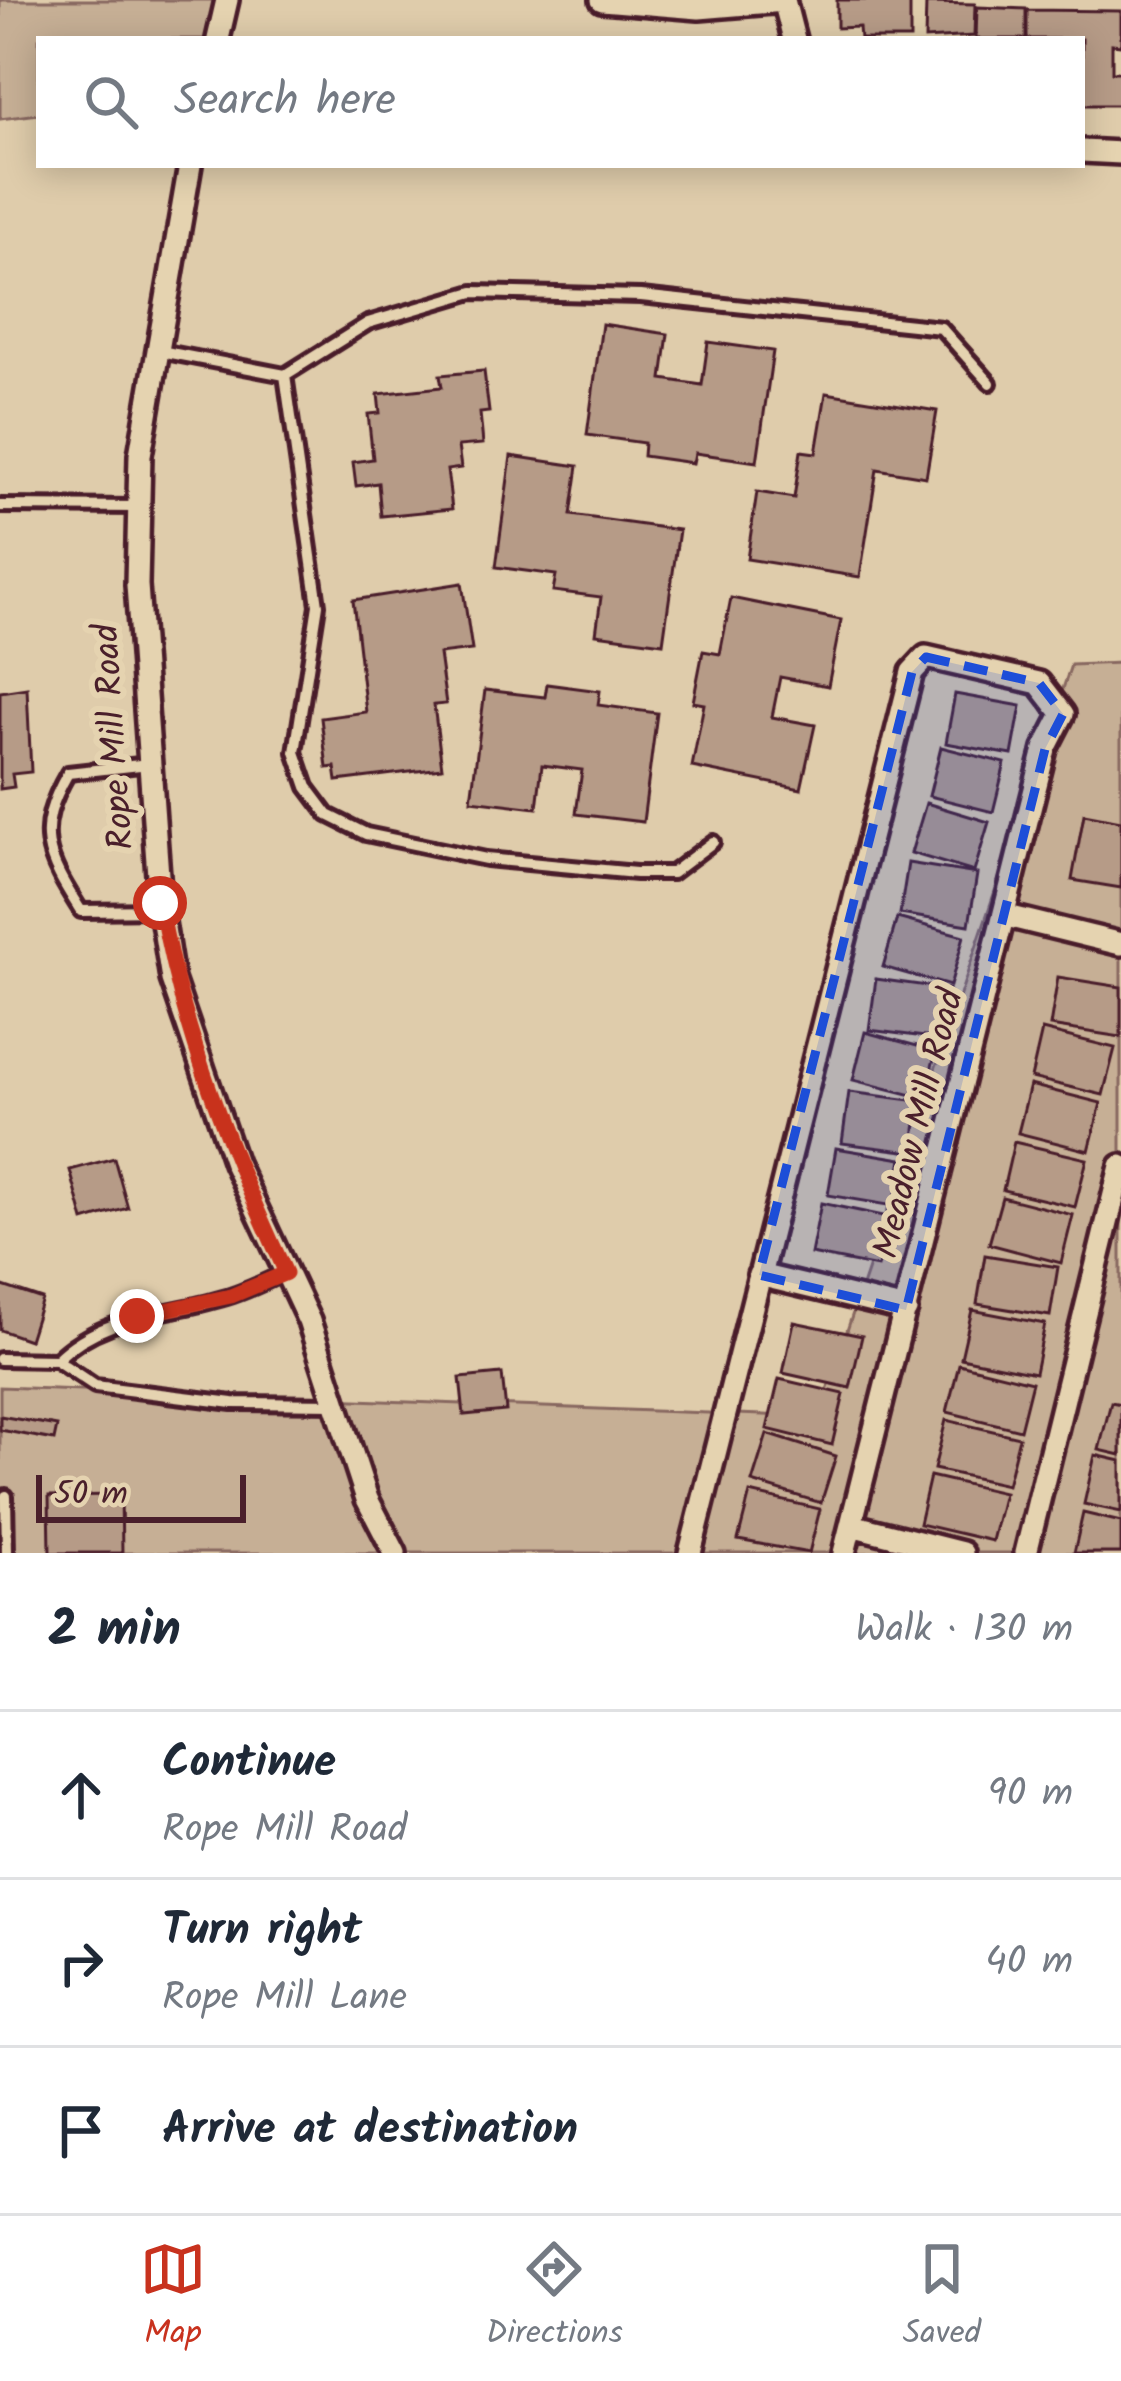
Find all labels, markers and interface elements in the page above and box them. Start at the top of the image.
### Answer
search box [36,36,1085,168]
text: Search here [174,66,396,138]
icon: search [78,69,144,135]
street label: Rope Mill Road [79,621,151,852]
route start [133,876,187,930]
street label: Meadow Mill Road [859,982,981,1265]
route end [110,1289,164,1343]
scale bar [36,1469,246,1522]
text: 50 m [54,1469,128,1522]
text: 2 min [48,1591,181,1672]
text: Walk · 130 m [855,1600,1073,1662]
text: Continue [162,1728,336,1800]
icon: ahead [48,1762,114,1828]
text: 90 m [988,1764,1073,1826]
text: Rope Mill Road [162,1800,407,1862]
text: Turn right [162,1896,362,1968]
icon: right [48,1930,114,1996]
text: 40 m [985,1932,1073,1994]
text: Rope Mill Lane [162,1968,407,2030]
text: Arrive at destination [162,2095,578,2167]
icon: arrive [48,2098,114,2164]
tab: Map [140,2236,206,2361]
tab: Directions [486,2236,623,2361]
tab: Saved [903,2236,981,2361]

